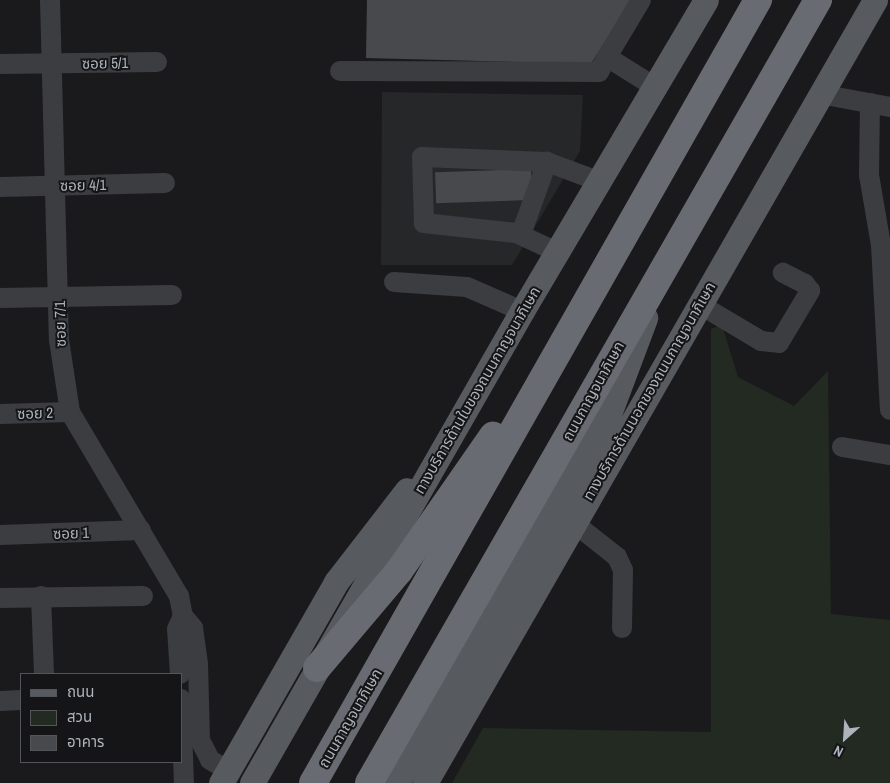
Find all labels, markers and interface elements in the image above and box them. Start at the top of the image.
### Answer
street label: ซอย 5/1 [82,54,128,72]
street label: ซอย 4/1 [60,176,106,194]
street label: ทางบริการด้านนอกของถนนกาญจนาภิเษก [579,278,719,504]
street label: ทางบริการด้านในของถนนกาญจนาภิเษก [410,283,544,497]
street label: ซอย 7/1 [51,301,69,347]
street label: ถนนกาญจนาภิเษก [558,338,628,444]
street label: ซอย 2 [17,403,53,423]
street label: ซอย 1 [53,523,89,543]
street label: ถนนกาญจนาภิเษก [314,665,386,771]
legend [20,673,182,763]
text: ถนน [67,681,94,702]
text: สวน [67,706,92,727]
north arrow [820,713,870,763]
text: อาคาร [67,731,104,752]
text: N [831,742,846,761]

